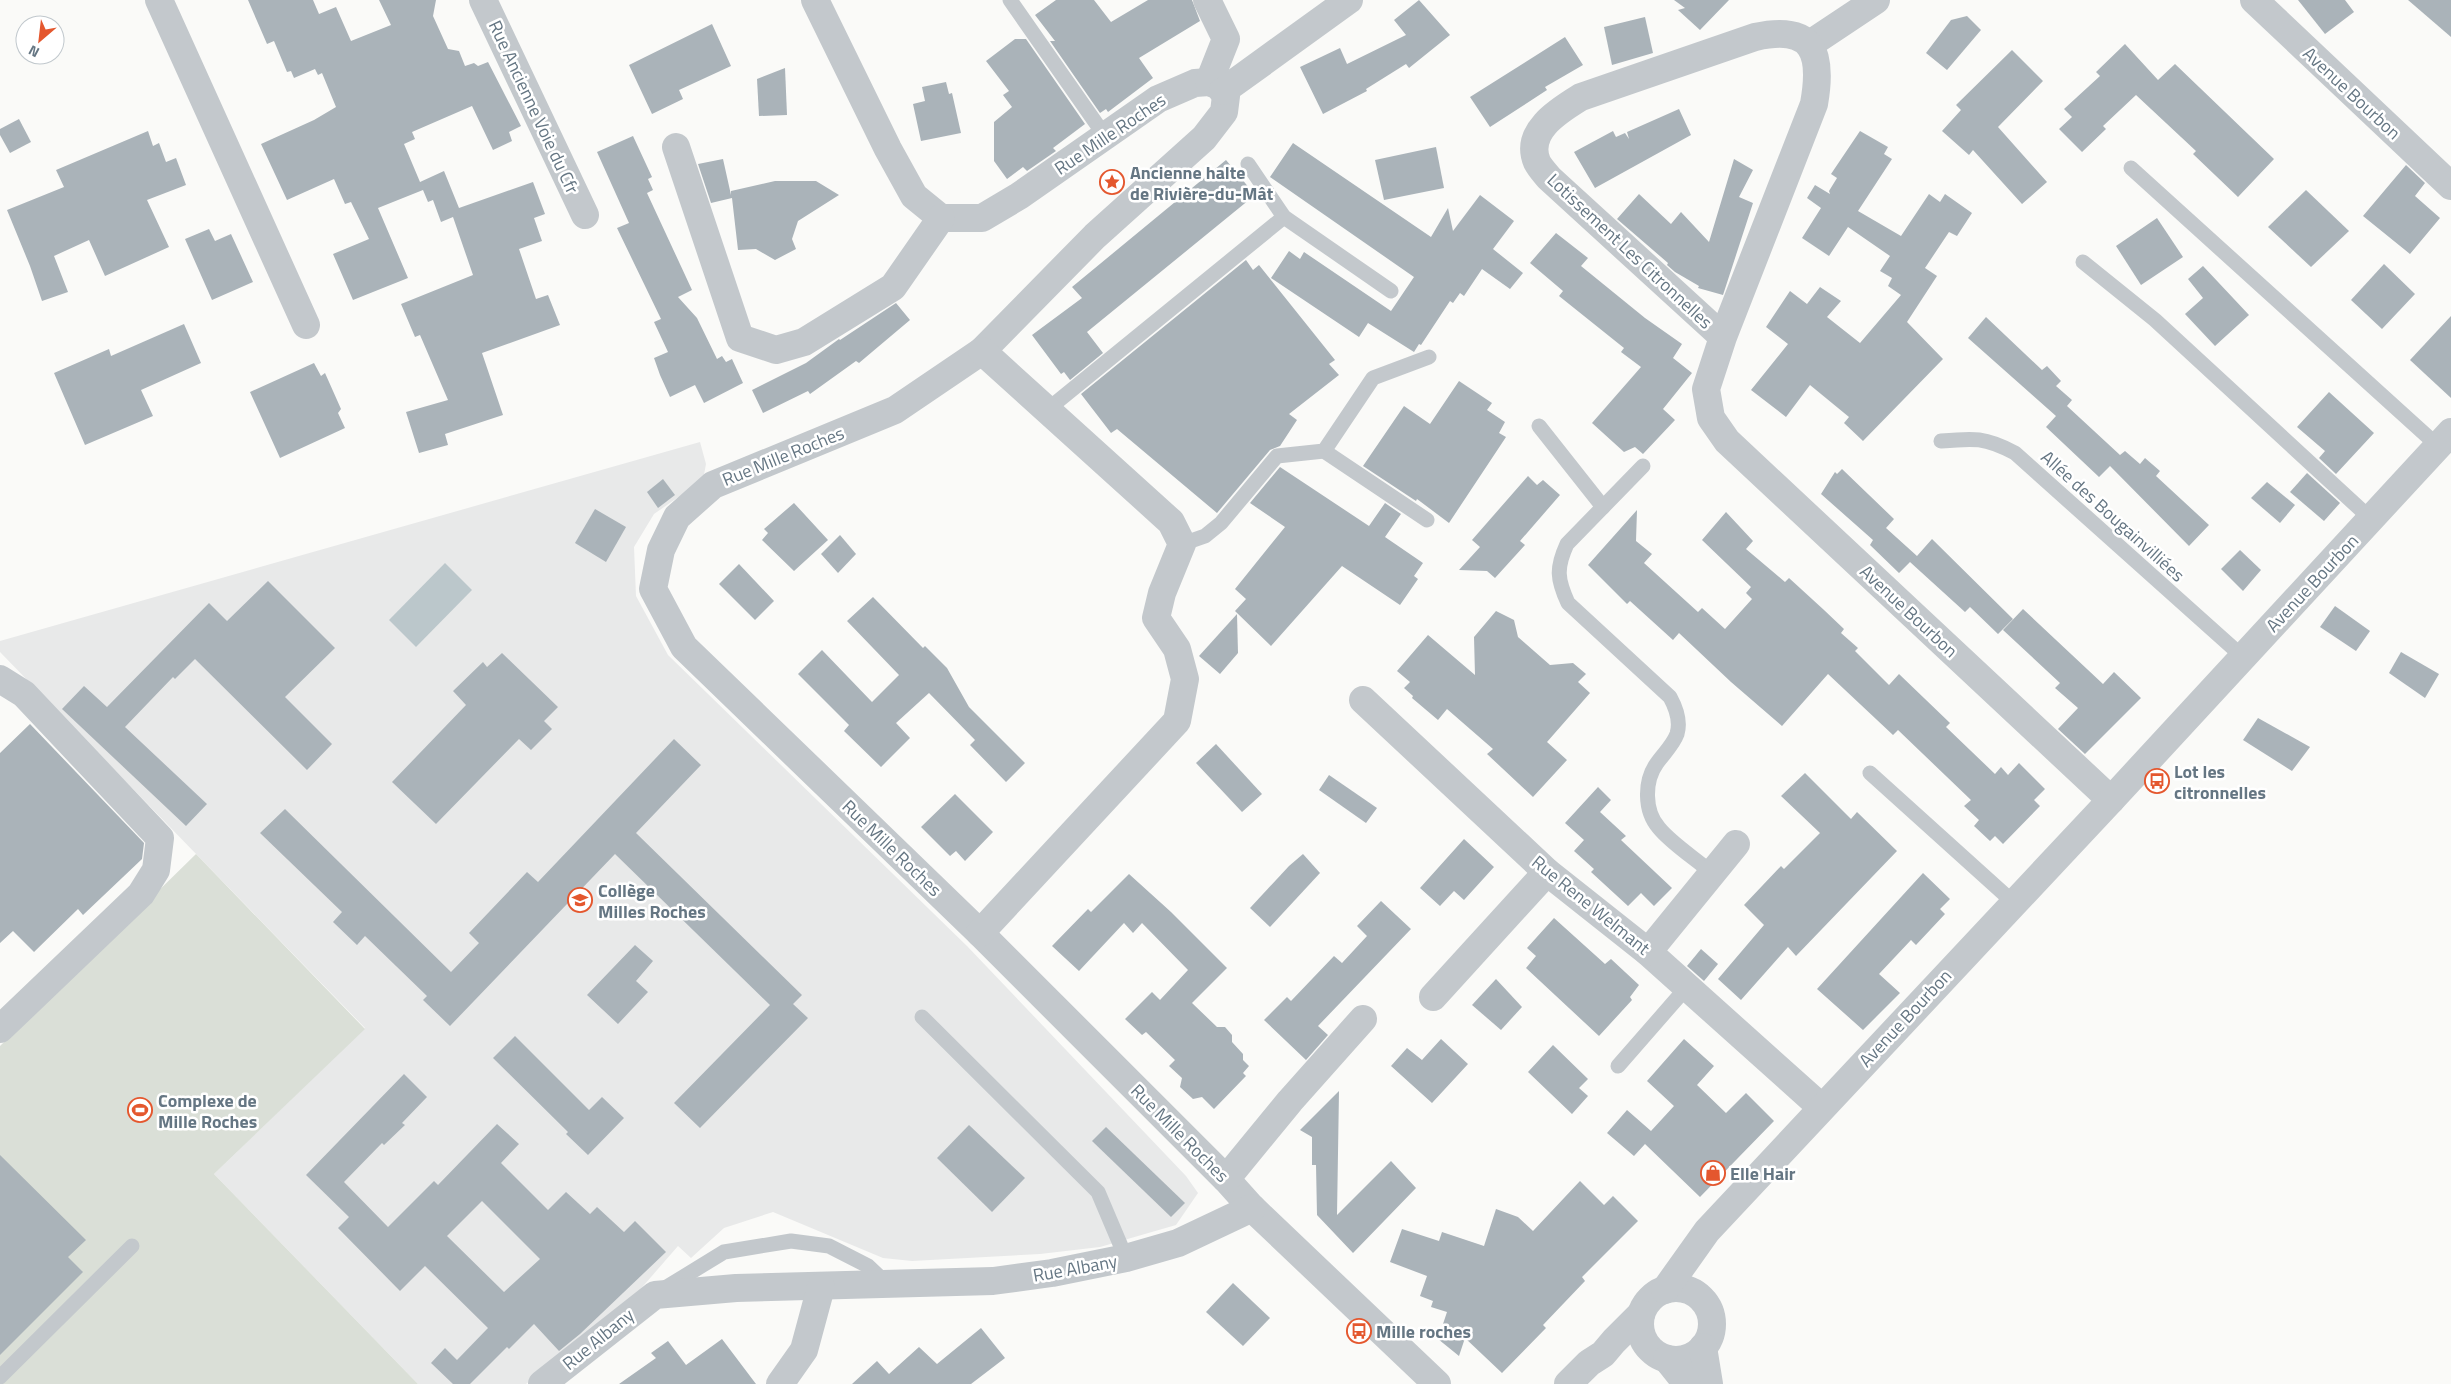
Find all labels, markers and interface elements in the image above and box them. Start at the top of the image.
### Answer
north arrow [15,15,65,65]
street label: Rue Ancienne Voie du Cfr [482,16,586,198]
text: N [24,40,43,63]
street label: Avenue Bourbon [2297,40,2407,146]
street label: Rue Mille Roches [1049,87,1171,181]
place label: Ancienne halte de Rivière-du-Mât [1130,159,1274,207]
street label: Lotissement Les Citronnelles [1541,167,1719,335]
place icon: Ancienne halte de Rivière-du-Mât [1099,169,1125,195]
street label: Rue Mille Roches [718,419,848,493]
street label: Allée des Bougainvilliées [2035,444,2191,588]
street label: Avenue Bourbon [2259,528,2365,638]
street label: Avenue Bourbon [1854,558,1964,664]
place label: Lot les citronnelles [2174,758,2266,806]
bus stop icon: Lot les citronnelles [2144,768,2170,794]
street label: Rue Mille Roches [836,793,948,903]
street label: Rue Rene Welmant [1526,849,1656,962]
place label: Collège Milles Roches [598,877,706,925]
school or university icon: Collège Milles Roches [567,887,593,913]
street label: Avenue Bourbon [1852,963,1958,1073]
street label: Rue Mille Roches [1125,1078,1235,1188]
place label: Complexe de Mille Roches [158,1087,257,1135]
sports icon: Complexe de Mille Roches [127,1097,153,1123]
shop icon: Elle Hair [1700,1160,1726,1186]
place label: Elle Hair [1730,1160,1796,1187]
street label: Rue Albany [1031,1247,1120,1289]
street label: Rue Albany [556,1301,640,1376]
bus stop icon: Mille roches [1346,1318,1372,1344]
place label: Mille roches [1376,1318,1471,1345]

